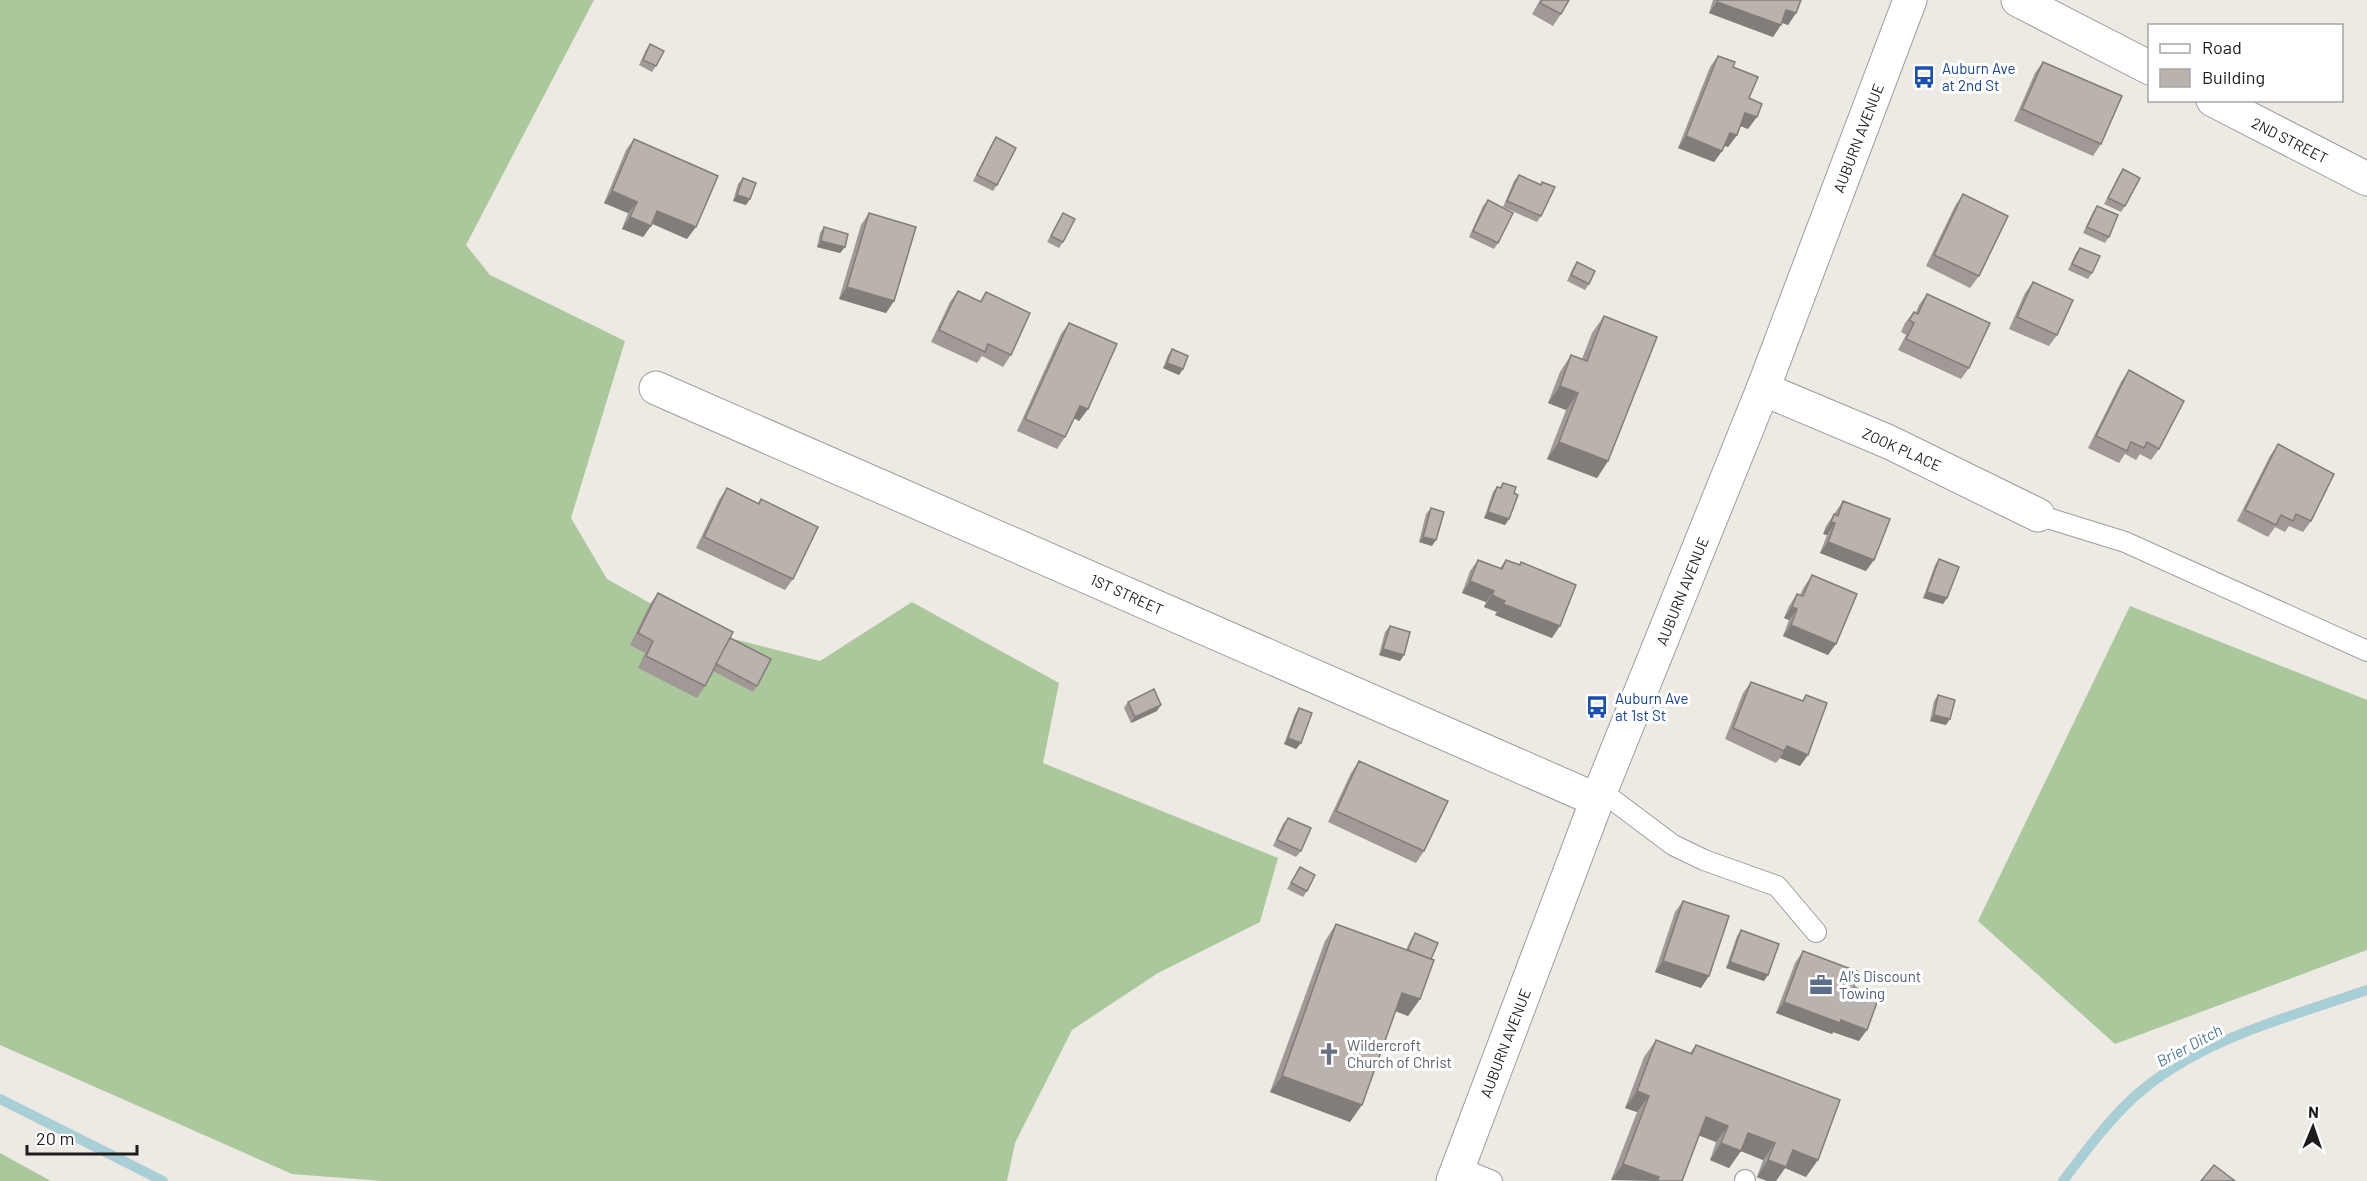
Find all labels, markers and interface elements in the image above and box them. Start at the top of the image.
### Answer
legend [2148,24,2343,102]
text: Road [2202,36,2242,58]
place label: Auburn Ave at 2nd St [1942,59,2015,94]
bus stop icon: Auburn Ave at 2nd St [1911,64,1937,90]
text: Building [2202,66,2265,88]
street label: AUBURN AVENUE [1829,81,1887,195]
street label: 2ND STREET [2249,113,2331,167]
street label: ZOOK PLACE [1860,424,1944,474]
street label: AUBURN AVENUE [1652,534,1712,648]
street label: 1ST STREET [1088,570,1166,618]
place label: Auburn Ave at 1st St [1615,689,1688,724]
bus stop icon: Auburn Ave at 1st St [1584,694,1610,720]
place label: Al's Discount Towing [1839,967,1921,1002]
office icon: Al's Discount Towing [1808,972,1834,998]
street label: AUBURN AVENUE [1476,986,1534,1100]
water label: Brier Ditch [2153,1020,2225,1070]
place label: Wildercroft Church of Christ [1347,1036,1452,1071]
church icon: Wildercroft Church of Christ [1316,1041,1342,1067]
north arrow [2283,1097,2343,1157]
text: N [2308,1102,2319,1121]
scale bar [27,1118,136,1156]
text: 20 m [36,1127,74,1149]

